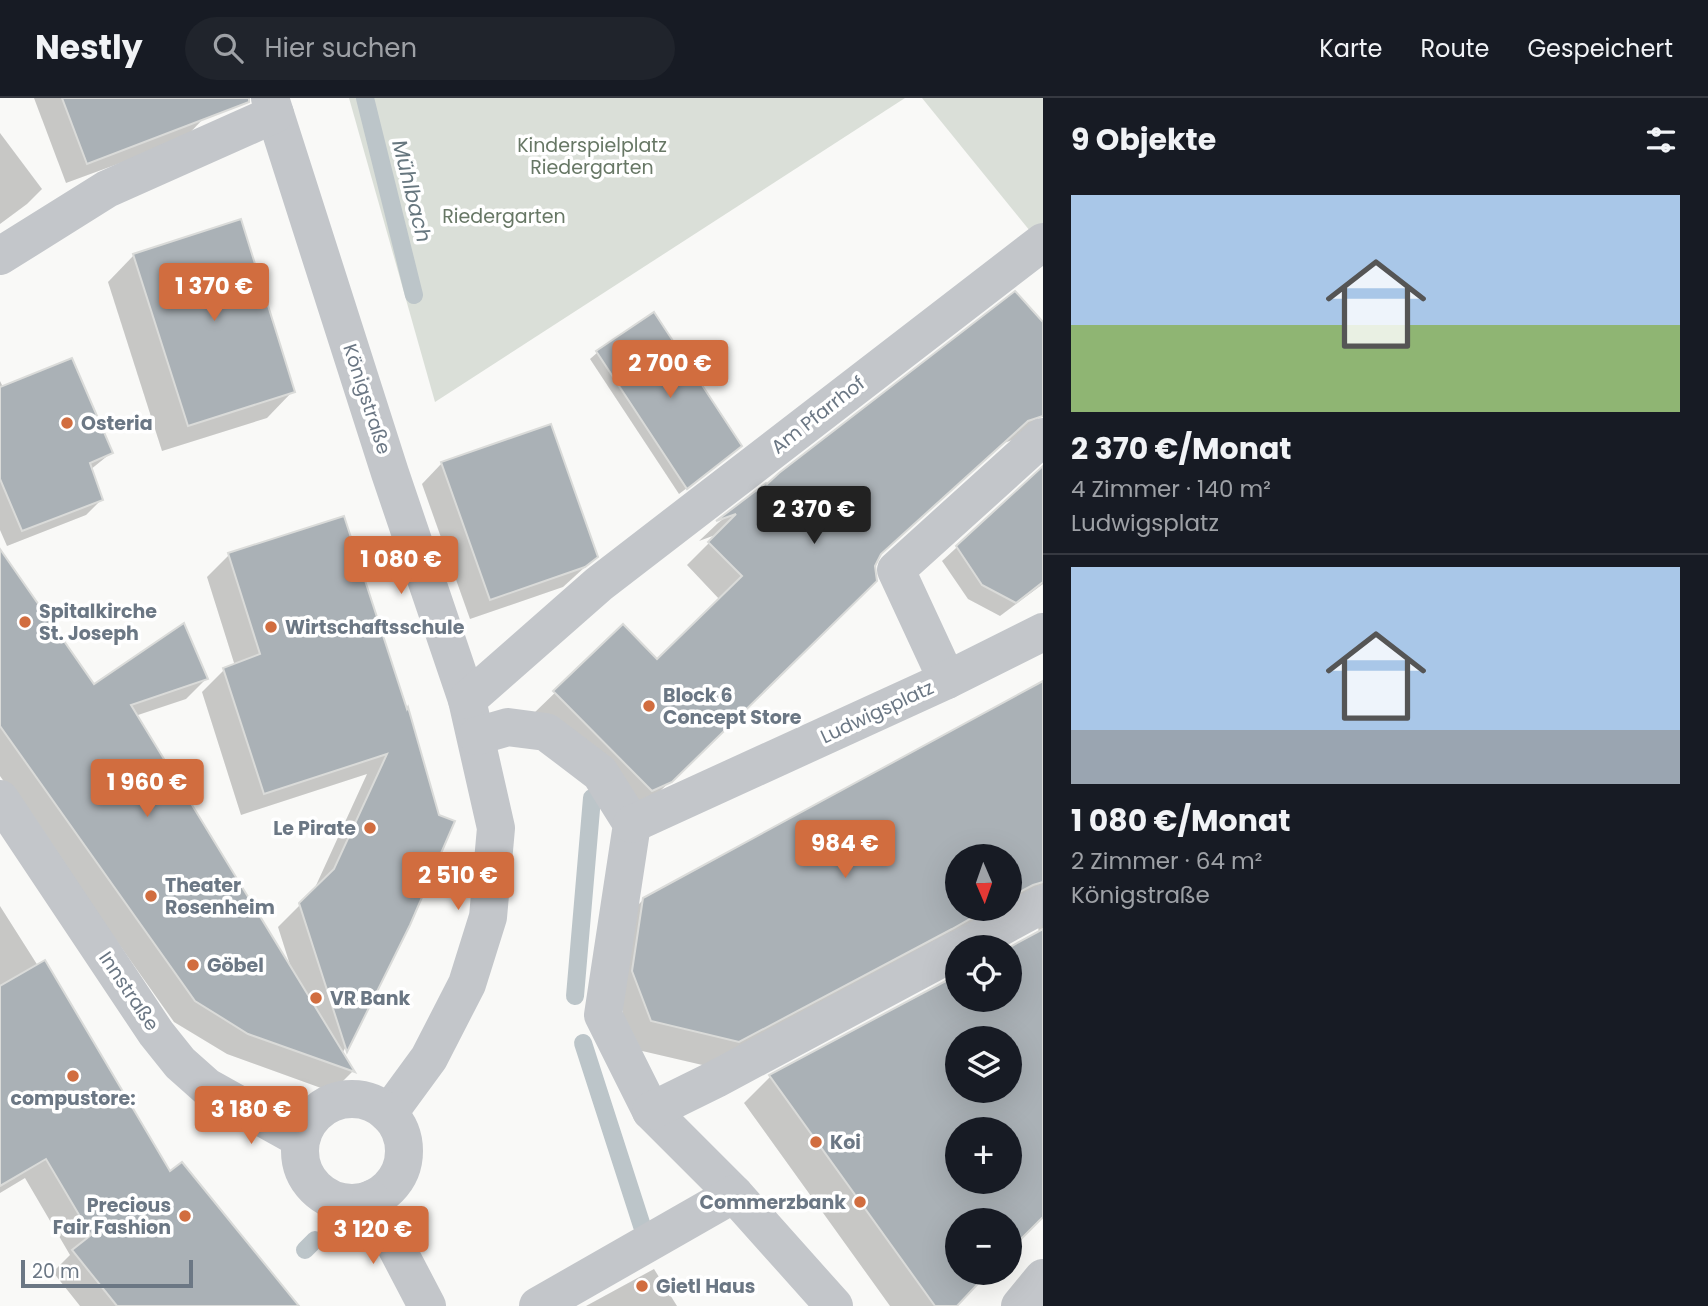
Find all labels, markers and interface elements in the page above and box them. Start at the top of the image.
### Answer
search box [185,17,675,80]
text: Nestly [35,24,143,71]
icon: search [209,29,247,67]
text: Hier suchen [265,30,417,66]
text: Karte [1319,32,1382,65]
text: Route [1420,32,1489,65]
text: Gespeichert [1527,32,1673,65]
text: 9 Objekte [1071,118,1216,161]
icon: filters [1642,121,1680,159]
park label: Kinderspielplatz Riedergarten [517,132,667,181]
water label: Mühlbach [385,137,439,245]
park label: Riedergarten [442,203,566,230]
icon: home [1313,241,1439,367]
pin: 1 370 € [149,264,279,323]
text: 1 370 € [175,270,253,302]
street label: Königstraße [336,340,398,458]
pin: 2 700 € [605,341,735,400]
text: 2 700 € [628,347,712,379]
street label: Am Pfarrhof [765,370,871,460]
place label: Osteria [81,410,153,437]
marker: Osteria [59,415,75,431]
text: 2 370 €/Monat [1071,427,1292,470]
text: 4 Zimmer · 140 m² [1071,473,1271,505]
pin: 2 370 € [749,486,879,546]
text: 2 370 € [773,493,855,525]
text: Ludwigsplatz [1071,507,1219,539]
pin: 1 080 € [336,536,466,596]
text: 1 080 € [360,543,442,575]
place label: Spitalkirche St. Joseph [39,598,157,647]
icon: home [1313,613,1439,739]
marker: Spitalkirche St. Joseph [17,614,33,630]
place label: Wirtschaftsschule [285,614,465,641]
marker: Wirtschaftsschule [263,619,279,635]
street label: Ludwigsplatz [816,674,938,750]
place label: Block 6 Concept Store [663,682,802,731]
marker: Block 6 Concept Store [641,698,657,714]
pin: 1 960 € [82,760,212,819]
text: 1 960 € [107,766,187,798]
text: 1 080 €/Monat [1071,799,1290,842]
place label: Le Pirate [273,815,356,842]
marker: Le Pirate [362,820,378,836]
pin: 984 € [796,820,894,880]
text: 984 € [811,827,879,859]
north arrow [945,844,1022,920]
map controls [945,844,1022,1285]
text: 2 Zimmer · 64 m² [1071,845,1262,877]
pin: 2 510 € [393,852,523,912]
text: 2 510 € [418,859,498,891]
place label: Theater Rosenheim [165,872,275,921]
text: Königstraße [1071,879,1210,911]
marker: Theater Rosenheim [143,888,159,904]
button: locate [945,935,1022,1012]
street label: Innstraße [93,946,165,1036]
place label: Göbel [207,952,264,979]
marker: Göbel [185,957,201,973]
place label: VR Bank [330,985,411,1012]
marker: VR Bank [308,990,324,1006]
button: layers [945,1026,1022,1103]
marker: compustore: [65,1068,81,1084]
place label: compustore: [10,1085,136,1112]
pin: 3 180 € [186,1086,316,1146]
text: 3 180 € [211,1093,291,1125]
button: + [945,1117,1022,1194]
place label: Koi [830,1129,861,1156]
marker: Koi [808,1134,824,1150]
place label: Commerzbank [700,1189,846,1216]
place label: Precious Fair Fashion [53,1192,171,1241]
marker: Commerzbank [852,1194,868,1210]
pin: 3 120 € [308,1206,438,1266]
marker: Precious Fair Fashion [177,1208,193,1224]
button: − [945,1208,1022,1285]
text: 3 120 € [334,1213,412,1245]
scale bar [21,1257,192,1289]
text: 20 m [32,1258,80,1285]
place label: Gietl Haus [656,1273,755,1300]
marker: Gietl Haus [634,1278,650,1294]

